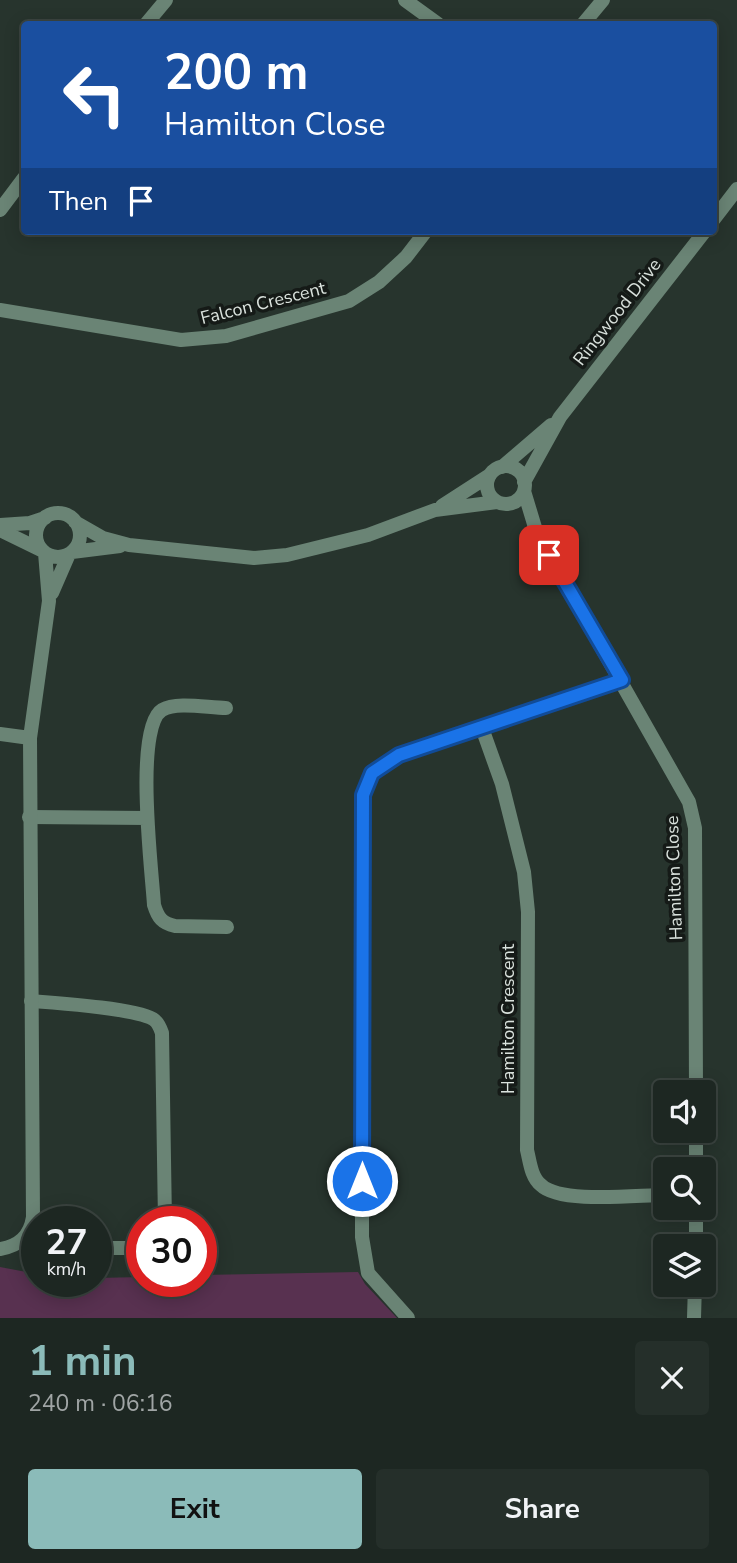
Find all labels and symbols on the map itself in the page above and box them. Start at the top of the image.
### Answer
street label: Ringwood Drive [568,253,666,371]
street label: Falcon Crescent [198,276,329,330]
pin [519,525,579,585]
street label: Hamilton Close [660,815,688,941]
street label: Hamilton Crescent [496,943,520,1094]
position arrow [325,1144,399,1218]
speed limit sign: 30 [126,1206,217,1297]

